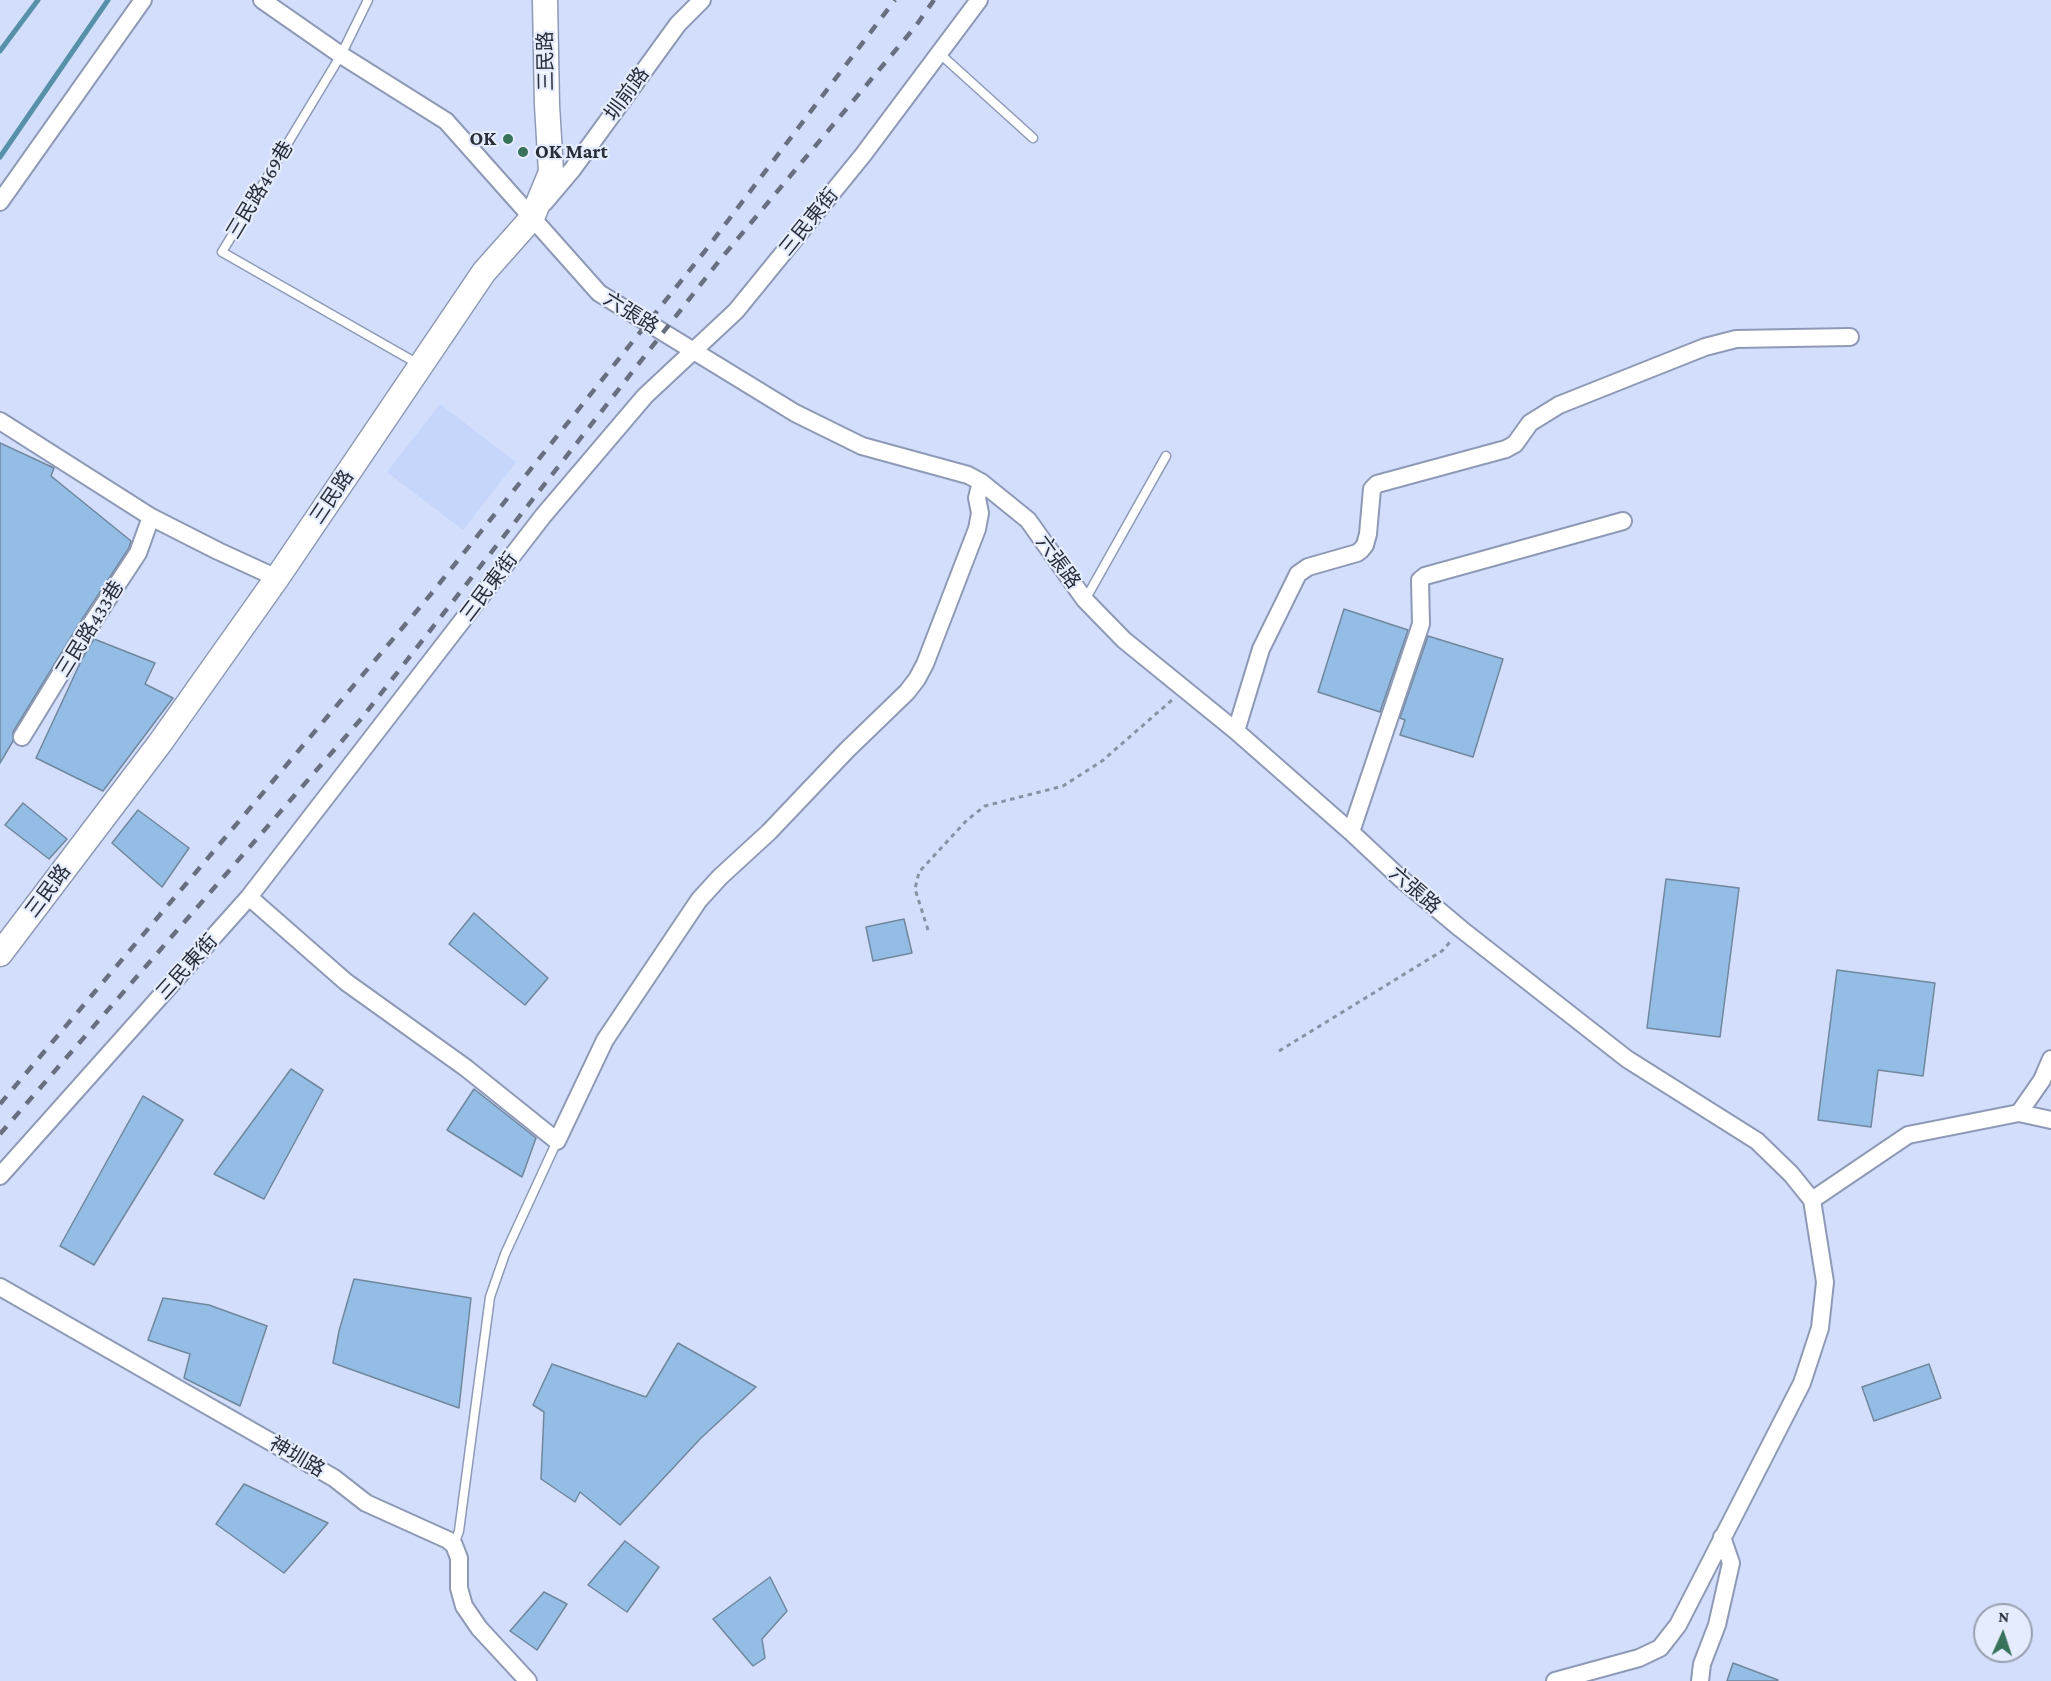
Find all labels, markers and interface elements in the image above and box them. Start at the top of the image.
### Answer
street label: 三民路 [533,31,559,91]
street label: 圳前路 [600,63,654,125]
place label: OK [469,127,496,151]
marker: OK [501,132,515,146]
street label: 三民路469巷 [221,137,299,243]
place label: OK Mart [535,140,608,164]
marker: OK Mart [516,145,530,159]
street label: 三民東街 [775,183,843,261]
street label: 六張路 [599,287,663,339]
street label: 三民路 [305,465,359,529]
street label: 六張路 [1031,531,1085,593]
street label: 三民東街 [455,548,523,626]
street label: 三民路433巷 [51,576,129,682]
street label: 三民路 [20,860,76,922]
street label: 六張路 [1384,861,1446,919]
street label: 三民東街 [151,929,223,1005]
street label: 神圳路 [265,1432,329,1482]
north arrow [1973,1603,2033,1663]
text: N [1998,1608,2010,1625]

